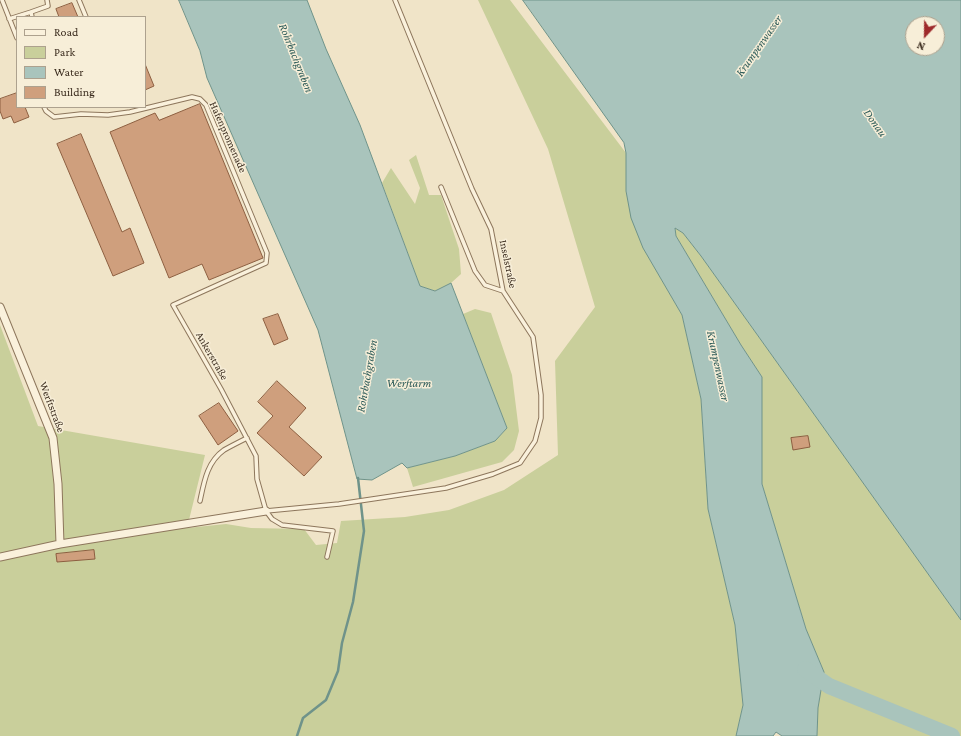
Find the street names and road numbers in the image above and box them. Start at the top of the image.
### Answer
street label: Hafenpromenade [206,99,250,175]
street label: Inselstraße [496,239,520,289]
street label: Ankerstraße [193,329,231,383]
street label: Werftstraße [36,380,68,434]

